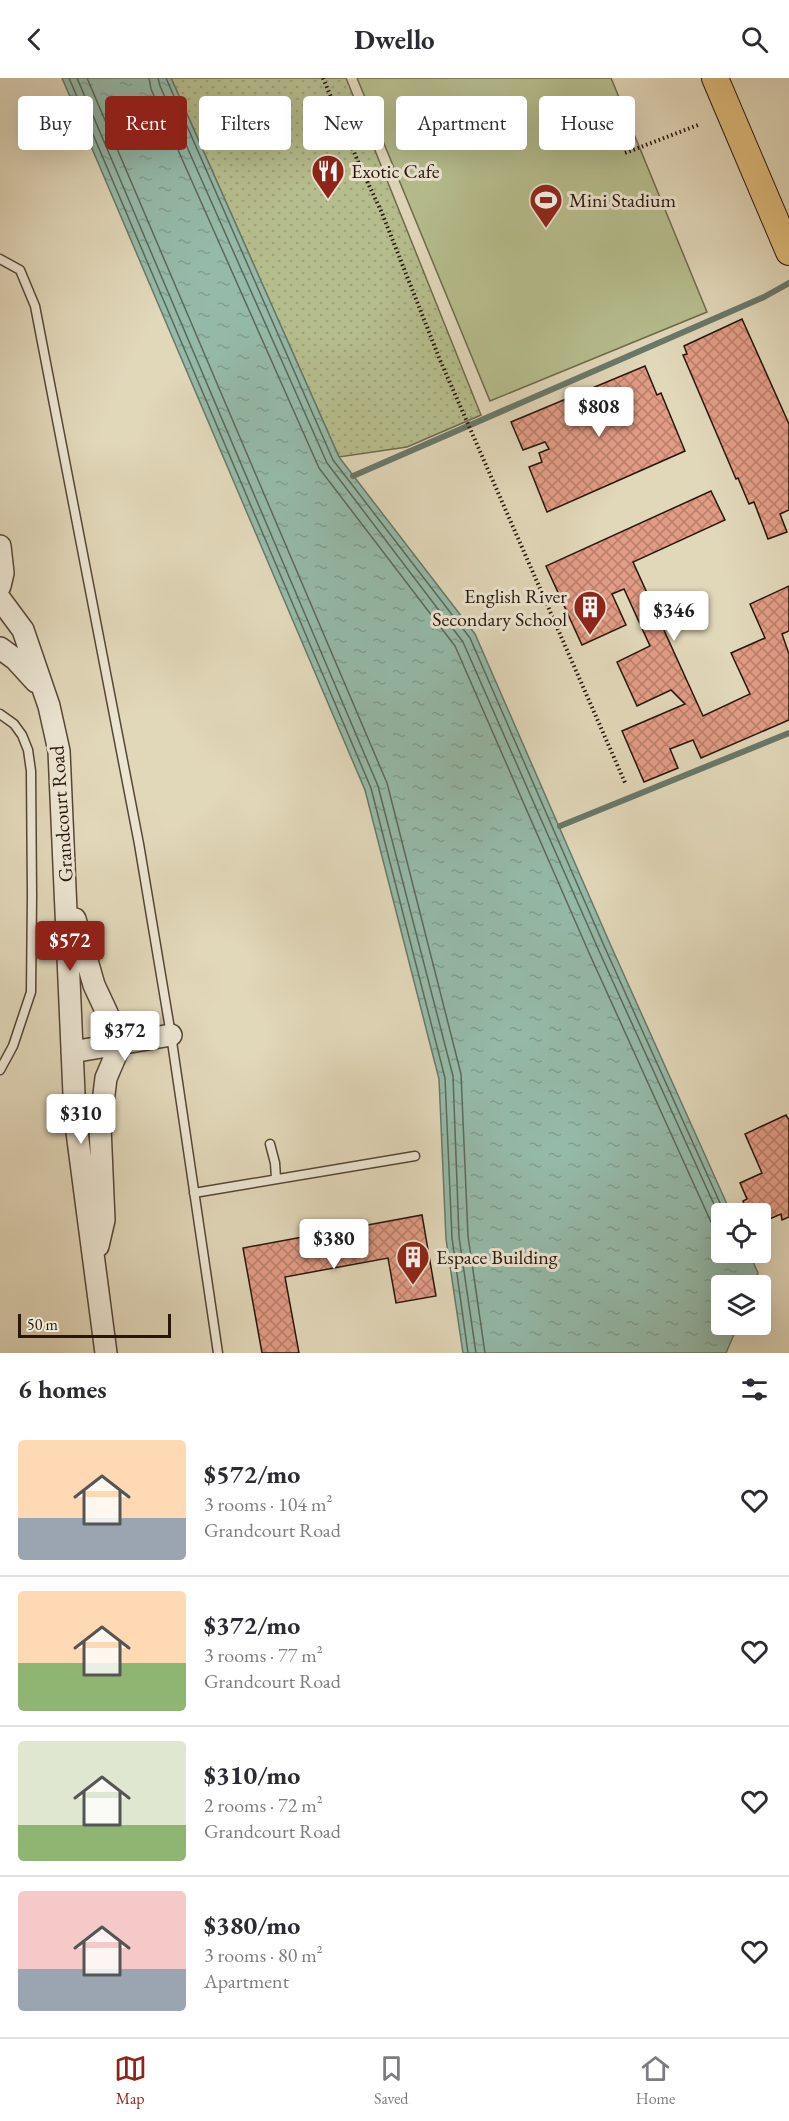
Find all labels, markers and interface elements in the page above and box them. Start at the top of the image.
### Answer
text: Dwello [354,22,435,57]
icon: back [18,23,51,56]
icon: search [738,23,771,56]
chip: Buy [18,96,93,150]
chip: Rent [105,96,187,150]
chip: Filters [199,96,291,150]
chip: New [303,96,384,150]
chip: Apartment [396,96,527,150]
chip: House [539,96,635,150]
restaurant icon: Exotic Cafe [310,153,346,200]
place label: Exotic Cafe [351,158,440,184]
sports icon: Mini Stadium [528,182,564,229]
place label: Mini Stadium [569,187,676,213]
pin: $808 [563,387,635,438]
text: $808 [579,393,619,419]
place label: English River Secondary School [432,583,567,632]
building icon: English River Secondary School [572,589,608,636]
pin: $346 [638,591,710,642]
text: $346 [654,597,694,623]
street label: Grandcourt Road [43,744,79,883]
pin: $572 [34,921,106,972]
text: $572 [50,927,90,953]
pin: $372 [89,1011,161,1062]
text: $372 [105,1017,145,1043]
pin: $310 [45,1094,117,1145]
text: $310 [61,1100,101,1126]
map controls [711,1203,771,1335]
button: locate [711,1203,771,1263]
pin: $380 [298,1219,370,1270]
text: $380 [314,1225,354,1251]
building icon: Espace Building [395,1239,431,1286]
place label: Espace Building [436,1244,558,1270]
button: layers [711,1275,771,1335]
scale bar [18,1311,171,1338]
text: 50 m [27,1314,58,1335]
text: 6 homes [18,1372,107,1406]
icon: filters [738,1373,771,1406]
text: $572/mo [204,1457,300,1491]
icon: home [66,1464,138,1536]
icon: heart [738,1484,771,1517]
text: 3 rooms · 104 m² [204,1491,332,1517]
text: Grandcourt Road [204,1517,341,1543]
text: $372/mo [204,1608,300,1642]
icon: home [66,1615,138,1687]
icon: heart [738,1635,771,1668]
text: 3 rooms · 77 m² [204,1642,323,1668]
text: Grandcourt Road [204,1668,341,1694]
text: $310/mo [204,1758,300,1792]
icon: home [66,1765,138,1837]
icon: heart [738,1785,771,1818]
text: 2 rooms · 72 m² [204,1792,323,1818]
text: Grandcourt Road [204,1818,341,1844]
text: $380/mo [204,1908,300,1942]
icon: home [66,1915,138,1987]
icon: heart [738,1935,771,1968]
text: 3 rooms · 80 m² [204,1942,323,1968]
text: Apartment [204,1968,289,1994]
tab: Map [114,2052,147,2109]
tab: Saved [374,2052,408,2109]
tab: Home [636,2052,675,2109]

